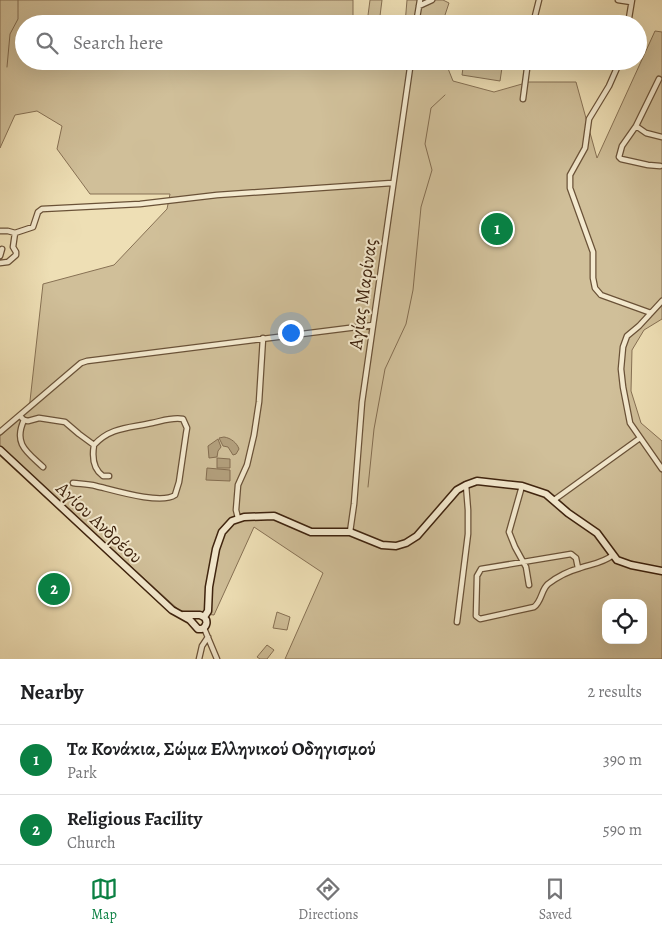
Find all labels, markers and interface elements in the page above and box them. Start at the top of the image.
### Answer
search box [15,15,647,70]
icon: search [33,29,61,57]
text: Search here [73,30,163,56]
pin: 1 [481,210,513,248]
street label: Αγίας Μαρίνας [342,237,384,352]
your location [278,320,304,346]
street label: Αγίου Ανδρέου [50,475,148,570]
pin: 2 [38,570,70,608]
map controls [602,599,647,644]
button: locate [602,599,647,644]
text: Nearby [20,678,83,706]
text: 2 results [587,681,642,703]
text: Τα Κονάκια, Σώμα Ελληνικού Οδηγισμού [67,736,376,762]
text: 1 [33,749,39,771]
text: 390 m [603,749,642,771]
text: Park [67,762,97,784]
text: Religious Facility [67,806,202,832]
text: 2 [32,819,40,841]
text: 590 m [603,819,642,841]
text: Church [67,832,116,854]
tab: Map [90,875,118,924]
tab: Directions [298,875,358,924]
tab: Saved [539,875,572,924]

